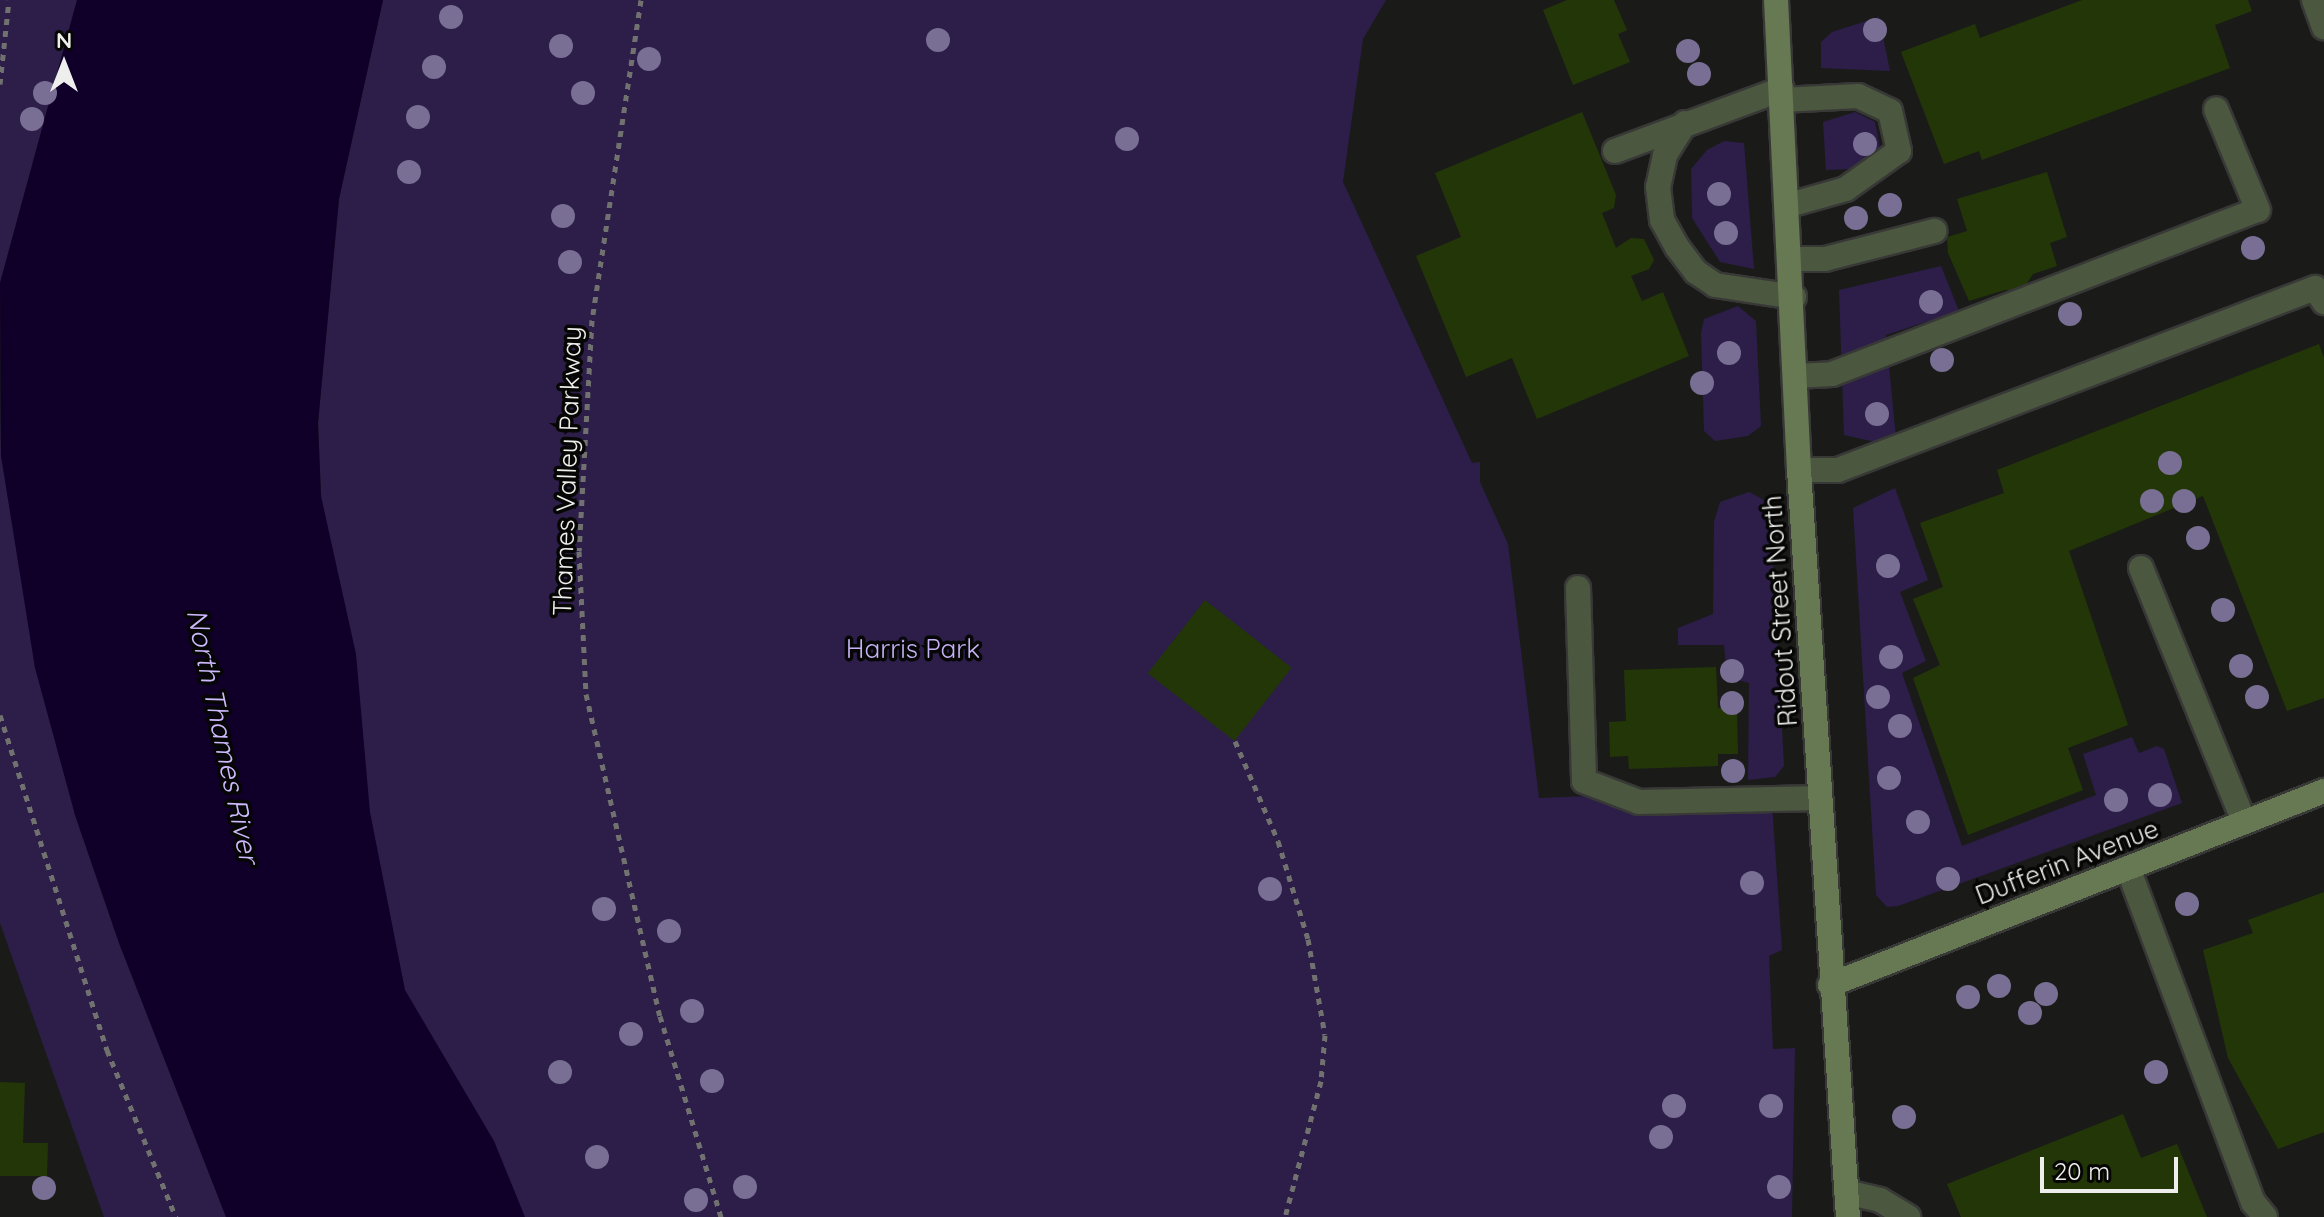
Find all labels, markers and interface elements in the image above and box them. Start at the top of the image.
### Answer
north arrow [24,24,104,104]
text: N [56,26,72,54]
street label: Thames Valley Parkway [546,326,588,616]
street label: Ridout Street North [1756,494,1804,728]
water label: North Thames River [180,606,266,866]
park label: Harris Park [846,633,980,665]
street label: Dufferin Avenue [1971,813,2163,911]
scale bar [2044,1141,2182,1191]
text: 20 m [2054,1156,2110,1186]

